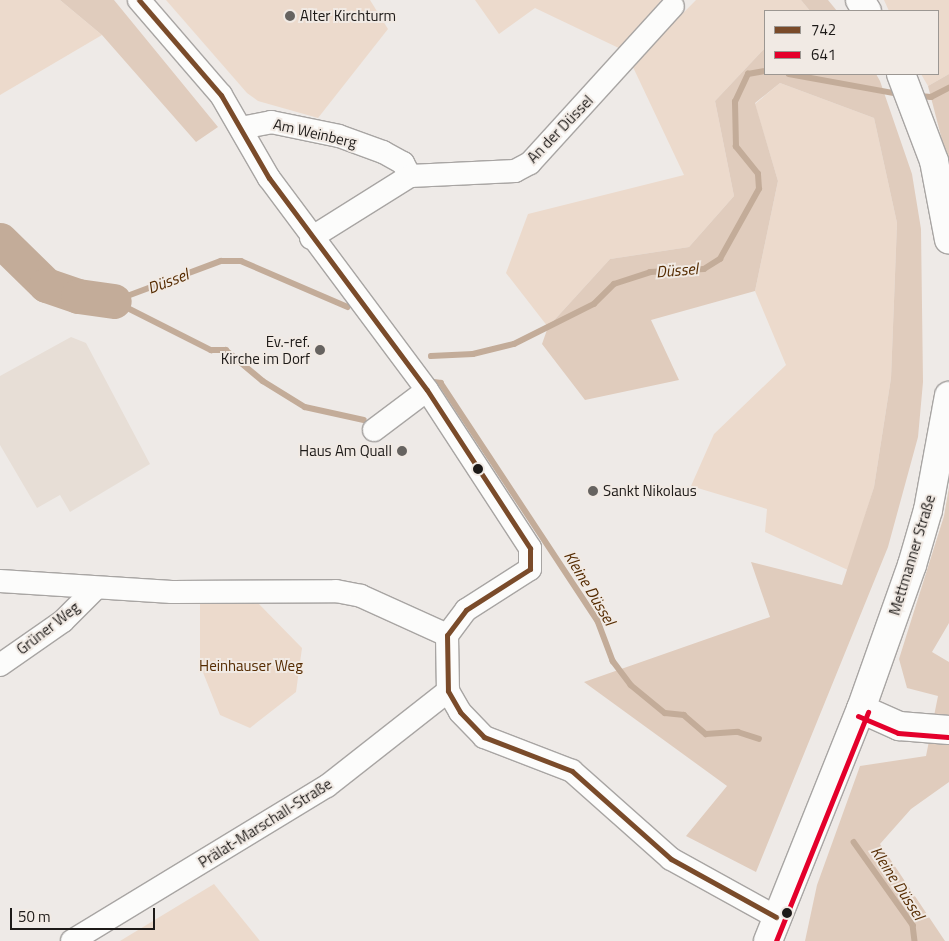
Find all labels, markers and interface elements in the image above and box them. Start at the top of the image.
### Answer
place label: Alter Kirchturm [300,7,396,25]
marker: Alter Kirchturm [284,10,296,22]
legend [764,10,939,75]
text: 742 [811,18,836,41]
text: 641 [811,43,836,66]
street label: An der Düssel [523,91,597,167]
street label: Am Weinberg [272,115,358,151]
water label: Düssel [655,259,699,281]
water label: Düssel [145,264,191,298]
place label: Ev.-ref. Kirche im Dorf [221,332,310,367]
marker: Ev.-ref. Kirche im Dorf [314,344,326,356]
place label: Haus Am Quall [299,442,392,460]
marker: Haus Am Quall [396,445,408,457]
unlabelled marker [473,464,483,474]
place label: Sankt Nikolaus [603,482,697,500]
marker: Sankt Nikolaus [587,485,599,497]
street label: Mettmanner Straße [885,493,939,617]
water label: Kleine Düssel [560,547,620,629]
street label: Grüner Weg [13,598,83,658]
park label: Heinhauser Weg [199,657,303,675]
street label: Prälat-Marschall-Straße [195,775,335,871]
water label: Kleine Düssel [867,843,929,923]
scale bar [12,898,158,930]
text: 50 m [18,905,51,928]
unlabelled marker [782,908,792,918]

